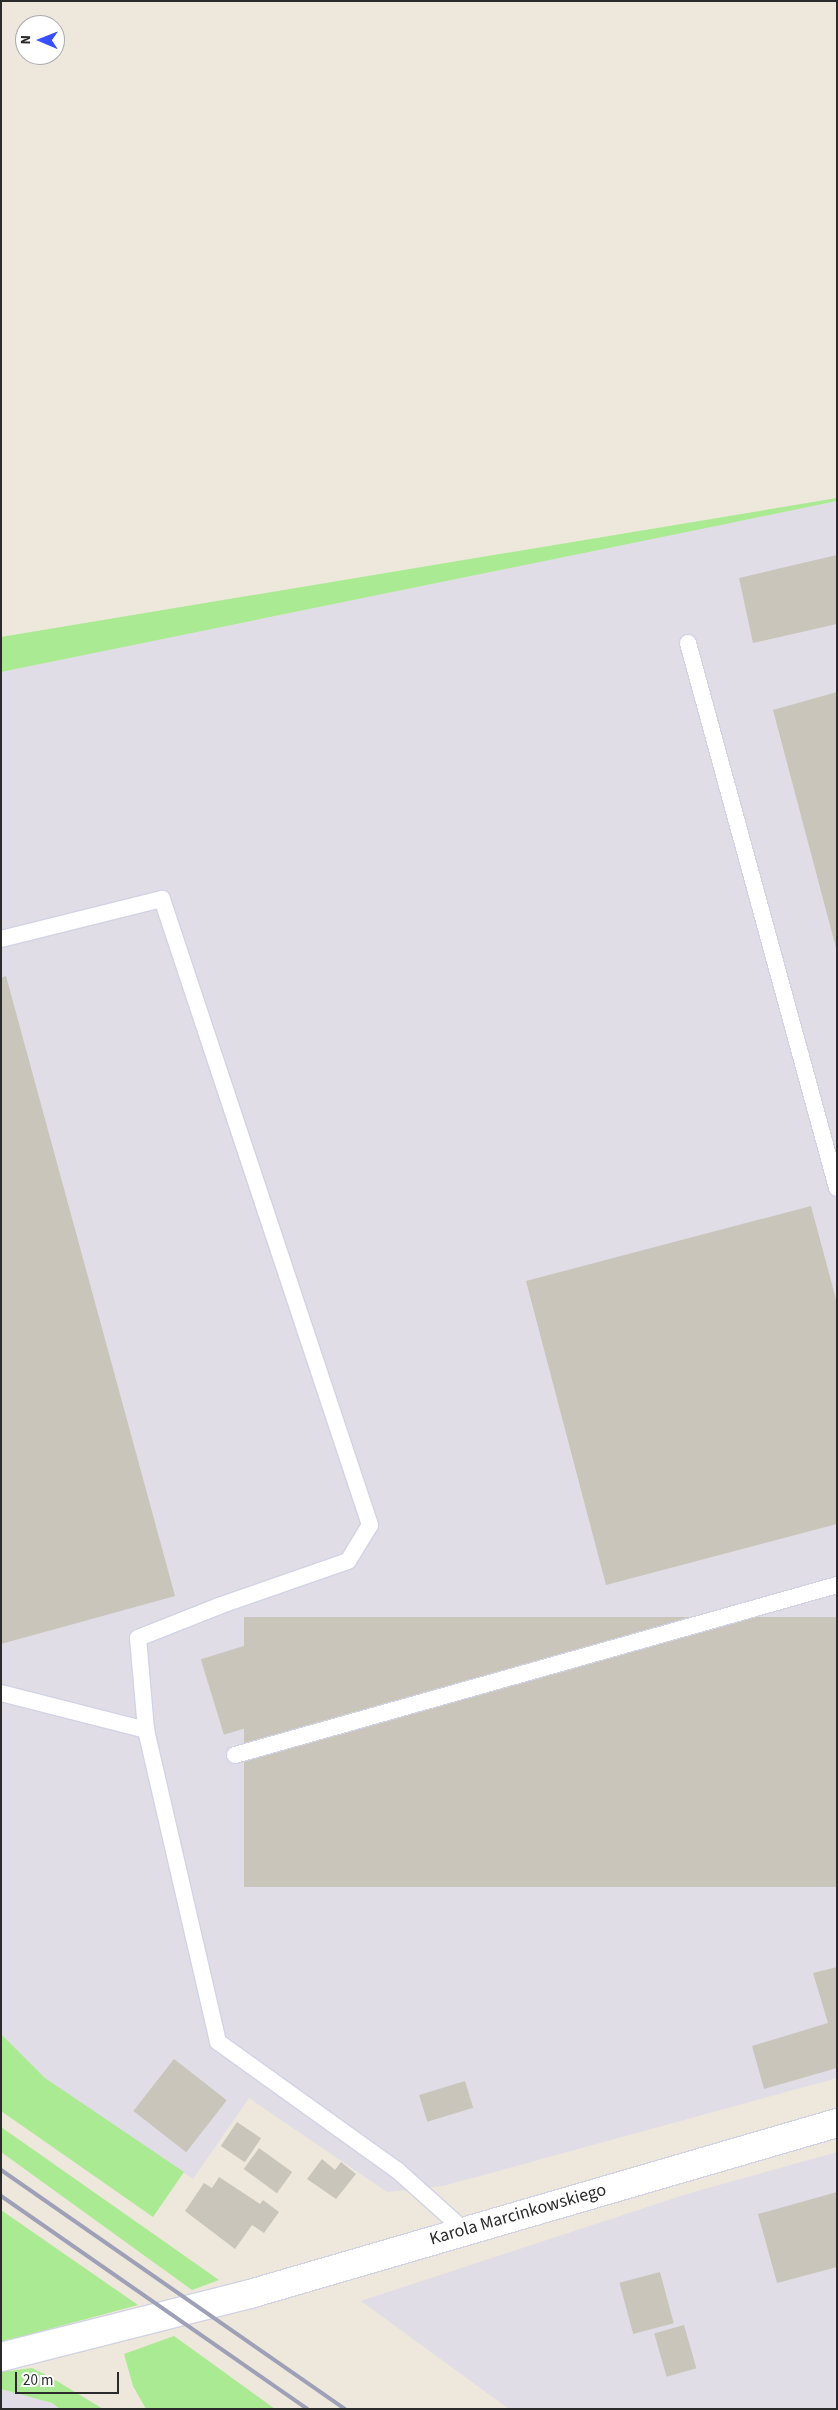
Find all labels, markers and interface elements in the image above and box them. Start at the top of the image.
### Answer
north arrow [15,15,65,65]
text: N [16,35,36,45]
street label: Karola Marcinkowskiego [427,2179,609,2251]
scale bar [18,2362,121,2394]
text: 20 m [23,2370,53,2391]

